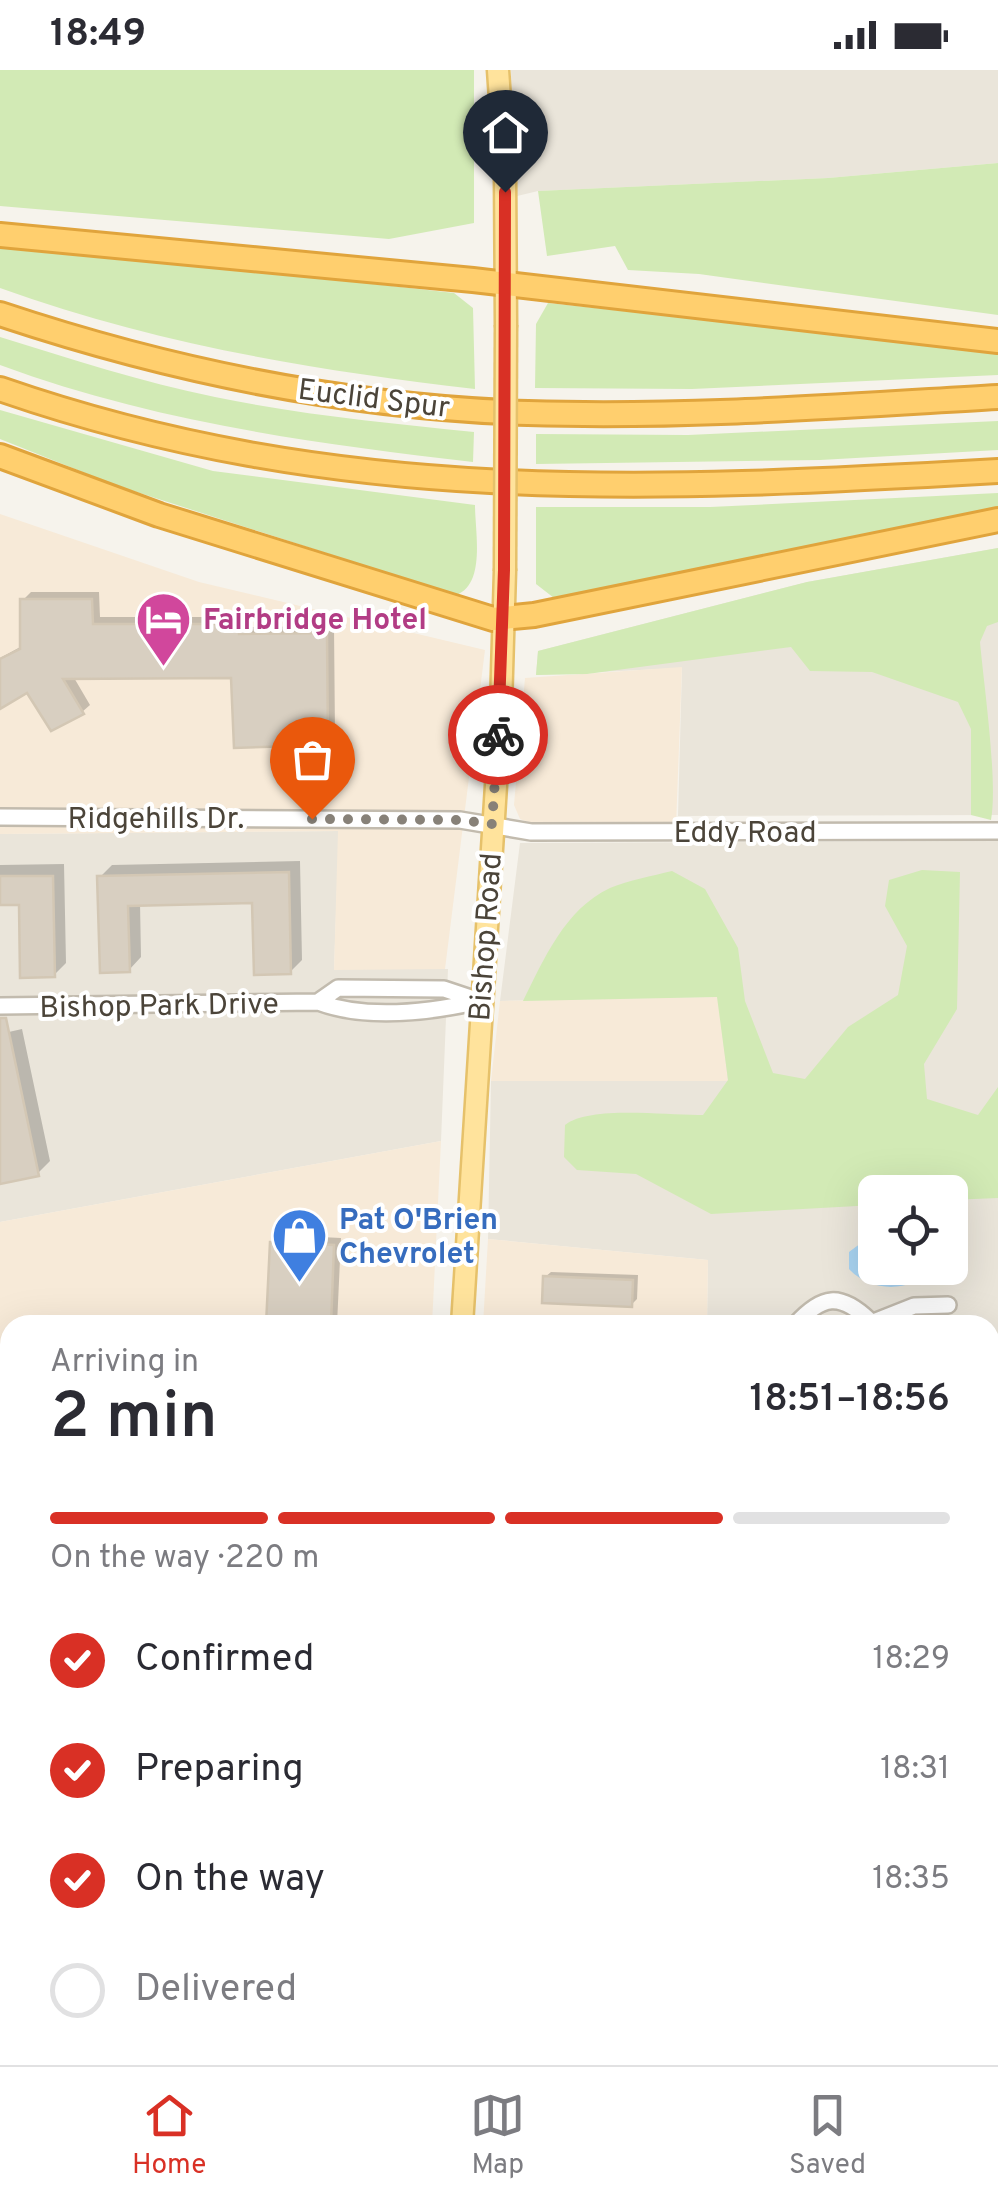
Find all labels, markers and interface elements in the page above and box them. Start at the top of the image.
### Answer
text: 18:49 [50,11,146,60]
pin [463,90,548,193]
icon: home [478,105,533,160]
street label: Euclid Spur [296,373,452,428]
hotel icon: Fairbridge Hotel [134,589,194,668]
place label: Fairbridge Hotel [203,603,427,640]
courier [448,685,548,785]
icon: bike [471,708,526,763]
pin [270,717,355,820]
icon: bag [285,732,340,787]
street label: Ridgehills Dr. [68,802,244,839]
street label: Eddy Road [673,816,817,853]
street label: Bishop Road [463,852,512,1023]
street label: Bishop Park Drive [39,987,279,1028]
map controls [858,1175,968,1285]
button: locate [858,1175,968,1285]
place label: Pat O'Brien Chevrolet [339,1203,498,1274]
shop icon: Pat O'Brien Chevrolet [270,1206,330,1285]
text: Arriving in [50,1343,199,1383]
text: 18:51–18:56 [749,1376,950,1425]
text: 2 min [50,1379,218,1461]
text: On the way · 220 m [50,1539,319,1579]
icon: check [50,1633,105,1688]
text: Confirmed [135,1636,314,1685]
text: 18:29 [873,1640,950,1680]
icon: check [50,1743,105,1798]
text: Preparing [135,1746,304,1795]
text: 18:31 [880,1750,950,1790]
icon: check [50,1853,105,1908]
text: On the way [135,1856,325,1905]
text: 18:35 [872,1860,950,1900]
text: Delivered [135,1966,297,2015]
tab: Home [132,2088,206,2184]
tab: Map [470,2088,525,2184]
tab: Saved [789,2088,866,2184]

